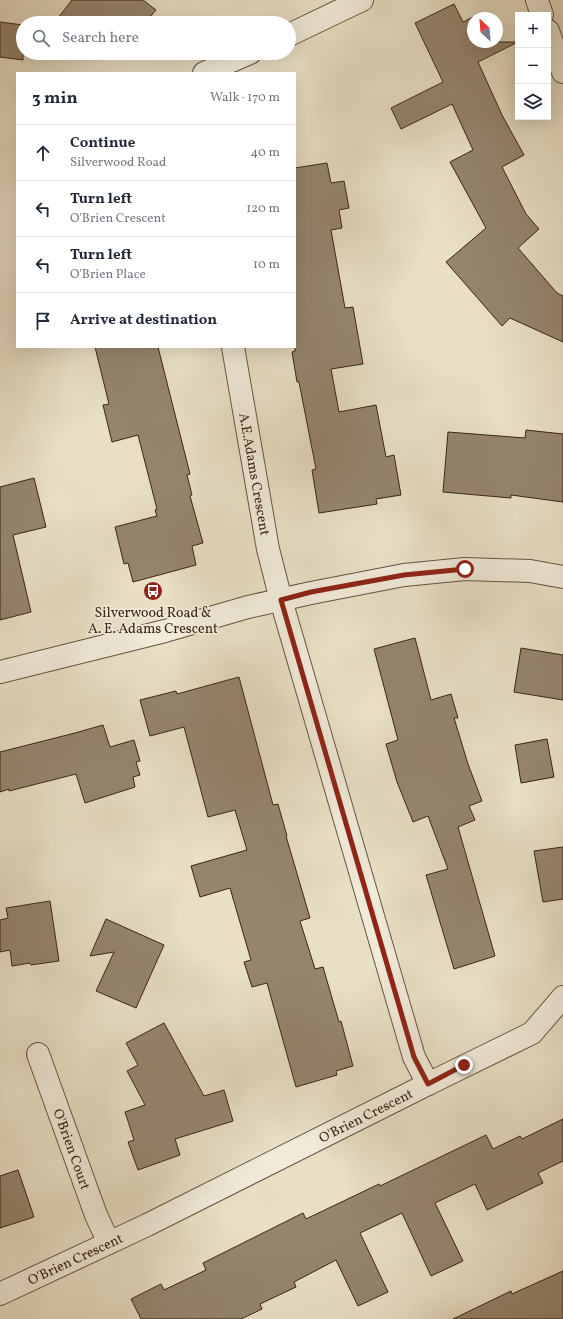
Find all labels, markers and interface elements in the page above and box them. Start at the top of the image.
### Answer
north arrow [467,12,503,48]
map controls [515,12,551,120]
button: + [515,12,551,48]
search box [16,16,296,60]
icon: search [30,27,52,49]
text: Search here [62,28,139,49]
button: − [515,48,551,84]
button: layers [515,84,551,120]
text: 3 min [32,87,78,110]
text: Walk · 170 m [210,89,280,107]
text: Continue [70,133,135,154]
icon: ahead [32,142,54,164]
text: 40 m [251,144,280,162]
text: Silverwood Road [70,154,166,172]
text: Turn left [70,189,132,210]
icon: left [32,198,54,220]
text: 120 m [246,200,280,218]
text: O'Brien Crescent [70,210,166,228]
text: Turn left [70,245,132,266]
icon: left [32,254,54,276]
text: 10 m [253,256,280,274]
text: O'Brien Place [70,266,146,284]
icon: arrive [32,310,54,332]
text: Arrive at destination [70,310,217,331]
street label: A.E.Adams Crescent [233,411,274,537]
route start [456,560,474,578]
bus stop icon: Silverwood Road & A. E. Adams Crescent [142,580,164,602]
place label: Silverwood Road & A. E. Adams Crescent [88,604,218,639]
route end [455,1056,473,1074]
street label: O'Brien Crescent [316,1085,417,1148]
street label: O'Brien Court [48,1106,94,1193]
street label: O'Brien Crescent [25,1230,127,1291]

